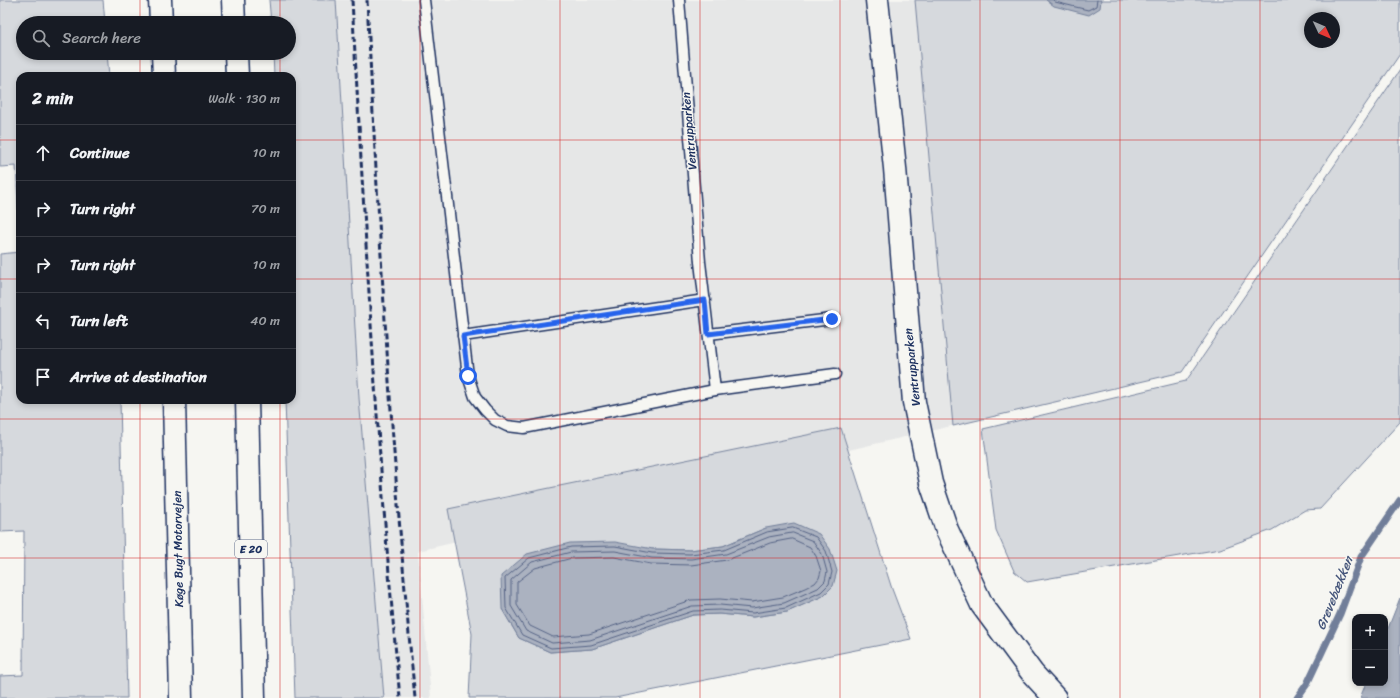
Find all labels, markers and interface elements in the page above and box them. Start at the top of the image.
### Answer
north arrow [1304,12,1340,48]
search box [16,16,296,60]
text: Search here [62,25,141,51]
icon: search [30,27,52,49]
text: 2 min [32,83,73,113]
text: Walk · 130 m [208,87,280,110]
street label: Ventrupparken [675,91,703,171]
text: Continue [70,140,130,166]
text: 10 m [253,141,280,164]
icon: ahead [32,142,54,164]
text: Turn right [70,196,135,222]
text: 70 m [251,197,280,220]
icon: right [32,198,54,220]
text: Turn right [70,252,135,278]
text: 10 m [253,253,280,276]
icon: right [32,254,54,276]
text: Turn left [70,308,128,334]
text: 40 m [250,309,280,332]
icon: left [32,310,54,332]
route end [823,310,841,328]
street label: Ventrupparken [897,327,927,407]
text: Arrive at destination [70,364,207,390]
icon: arrive [32,366,54,388]
route start [459,367,477,385]
street label: Køge Bugt Motorvejen [166,490,190,608]
road number: E 20 [235,540,267,558]
water label: Grevebækken [1309,551,1360,633]
map controls [1352,614,1388,686]
button: + [1352,614,1388,650]
button: − [1352,650,1388,686]

